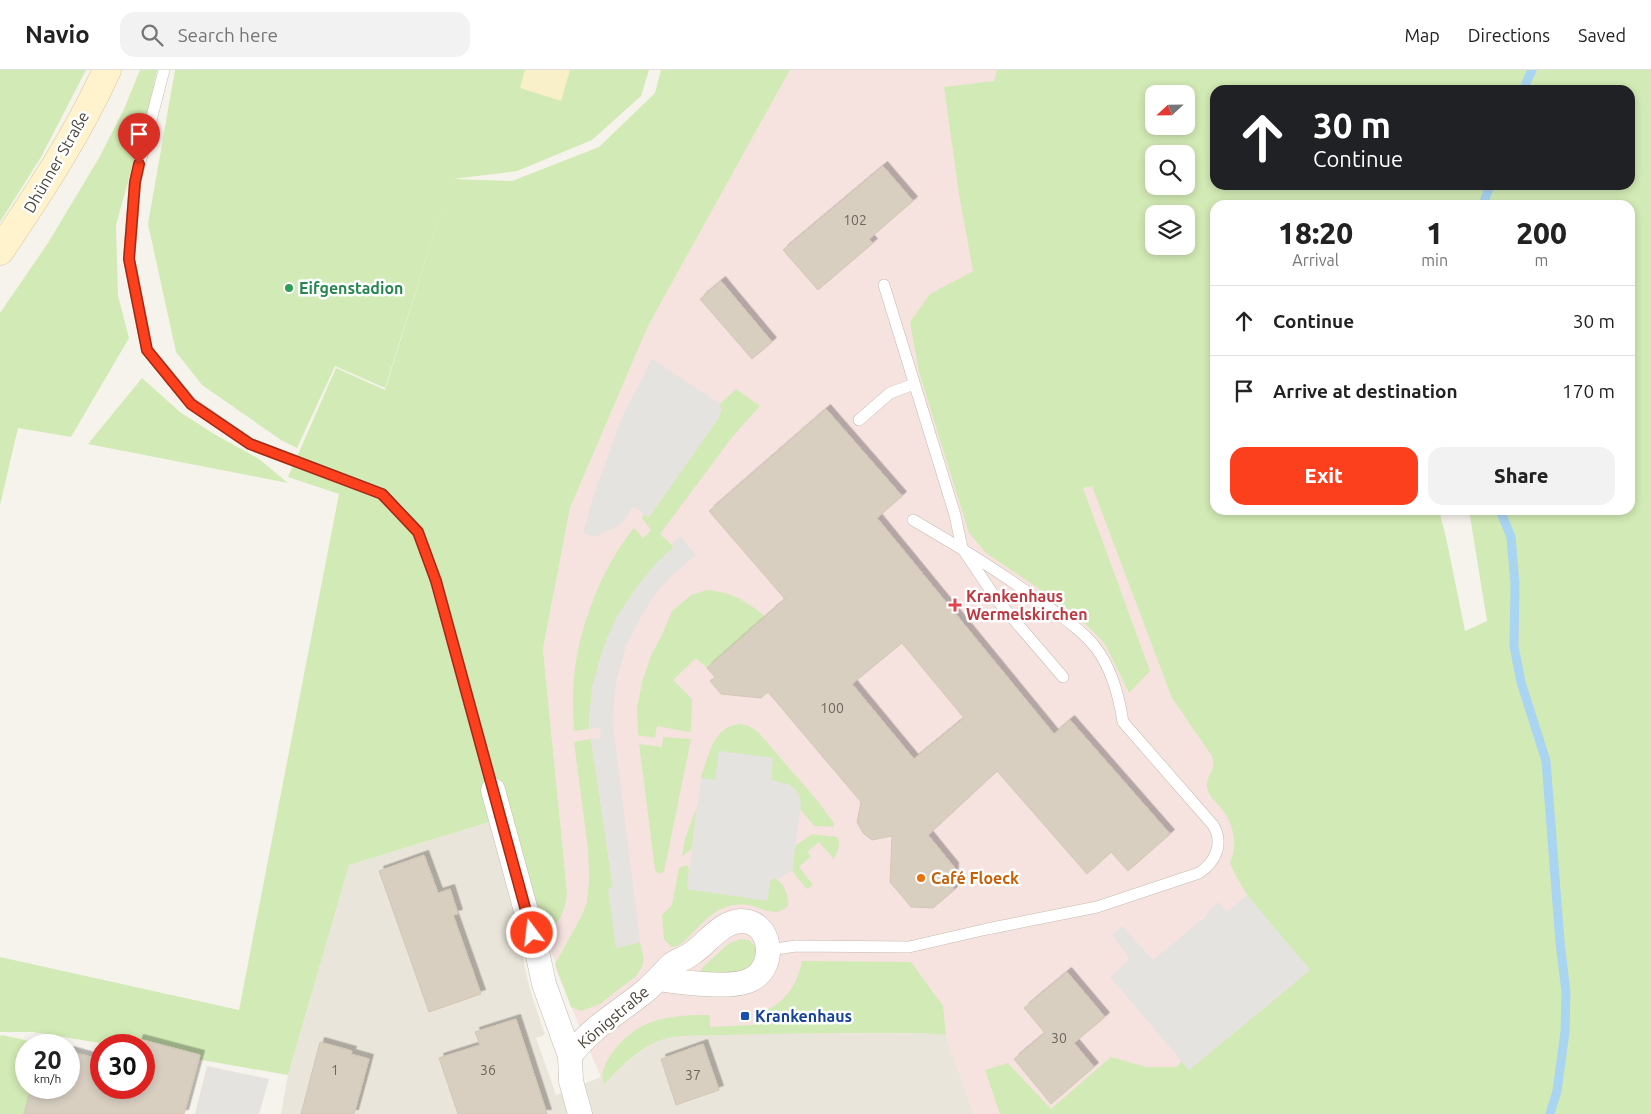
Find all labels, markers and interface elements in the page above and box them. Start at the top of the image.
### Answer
search box [120,12,470,57]
text: Navio [25,21,90,48]
icon: search [138,21,166,49]
text: Search here [178,24,278,46]
text: Map [1404,25,1440,45]
text: Directions [1468,25,1550,45]
text: Saved [1578,25,1626,45]
north arrow [1145,85,1195,135]
map controls [1145,85,1195,255]
icon: ahead [1230,105,1295,170]
text: 30 m [1313,105,1391,145]
street label: Dhünner Straße [20,108,92,216]
pin [118,113,160,164]
icon: arrive [125,120,153,148]
button: search [1145,145,1195,195]
text: Continue [1313,146,1403,171]
button: layers [1145,205,1195,255]
house number: 102 [843,212,867,228]
text: 18:20 [1278,216,1353,250]
text: 1 [1426,216,1443,250]
text: 200 [1516,216,1567,250]
text: Arrival [1292,251,1339,269]
text: min [1421,251,1448,269]
text: m [1535,251,1548,269]
place label: Eifgenstadion [299,279,403,297]
marker: Eifgenstadion [283,282,295,294]
icon: ahead [1230,307,1258,335]
text: Continue [1273,310,1354,332]
text: 30 m [1573,310,1615,332]
icon: arrive [1230,377,1258,405]
text: Arrive at destination [1273,380,1458,402]
text: 170 m [1562,380,1615,402]
button: Exit [1230,447,1418,505]
button: Share [1428,447,1615,505]
place label: Krankenhaus Wermelskirchen [966,587,1088,623]
marker: Krankenhaus Wermelskirchen [948,598,962,612]
house number: 100 [820,700,844,716]
place label: Café Floeck [931,869,1019,887]
marker: Café Floeck [915,872,927,884]
position arrow [505,906,557,958]
street label: Königstraße [574,982,652,1052]
place label: Krankenhaus [755,1007,852,1025]
marker: Krankenhaus [739,1010,751,1022]
house number: 30 [1051,1030,1067,1046]
speed limit sign: 30 [90,1034,155,1099]
text: 20 [33,1046,62,1074]
house number: 1 [331,1062,339,1078]
house number: 36 [480,1062,496,1078]
house number: 37 [685,1067,701,1083]
text: km/h [34,1072,61,1085]

